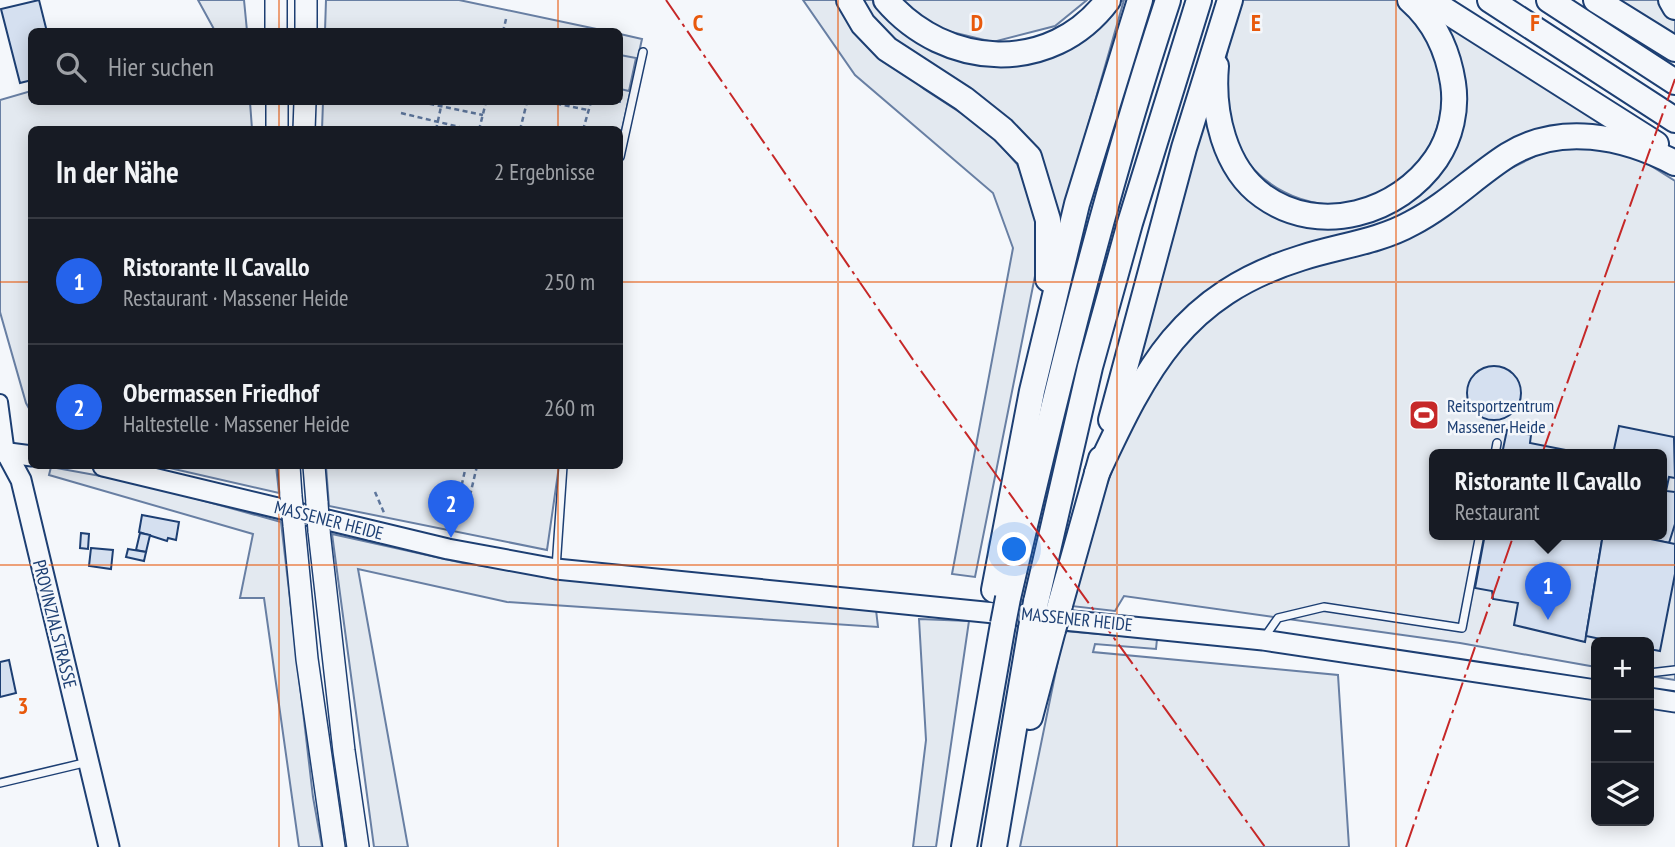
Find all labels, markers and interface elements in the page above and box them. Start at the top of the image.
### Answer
text: C [693,8,704,37]
text: D [971,8,983,37]
text: E [1251,8,1261,37]
text: F [1530,8,1540,37]
search box [28,28,623,105]
icon: search [52,48,90,86]
text: Hier suchen [108,50,214,83]
text: In der Nähe [56,152,179,191]
text: 2 Ergebnisse [494,157,595,186]
text: Ristorante Il Cavallo [123,250,309,283]
text: 1 [74,267,85,296]
text: 250 m [544,267,595,296]
text: Restaurant · Massener Heide [123,283,348,312]
text: Obermassen Friedhof [123,376,319,409]
text: 2 [74,393,85,422]
text: 260 m [544,393,595,422]
place label: Reitsportzentrum Massener Heide [1447,394,1554,438]
sports icon: Reitsportzentrum Massener Heide [1407,398,1441,432]
text: Haltestelle · Massener Heide [123,409,350,438]
popup [1429,449,1667,540]
text: Ristorante Il Cavallo [1455,464,1641,497]
pin: 2 [428,480,474,538]
street label: MASSENER HEIDE [272,495,386,545]
text: Restaurant [1455,497,1540,526]
your location [997,532,1031,566]
street label: PROVINZIALSTRASSE [28,557,82,691]
pin: 1 [1525,562,1571,620]
street label: MASSENER HEIDE [1020,602,1134,636]
map controls [1591,637,1654,826]
button: + [1591,637,1654,700]
text: 3 [18,691,29,720]
button: − [1591,700,1654,763]
button: layers [1591,763,1654,826]

